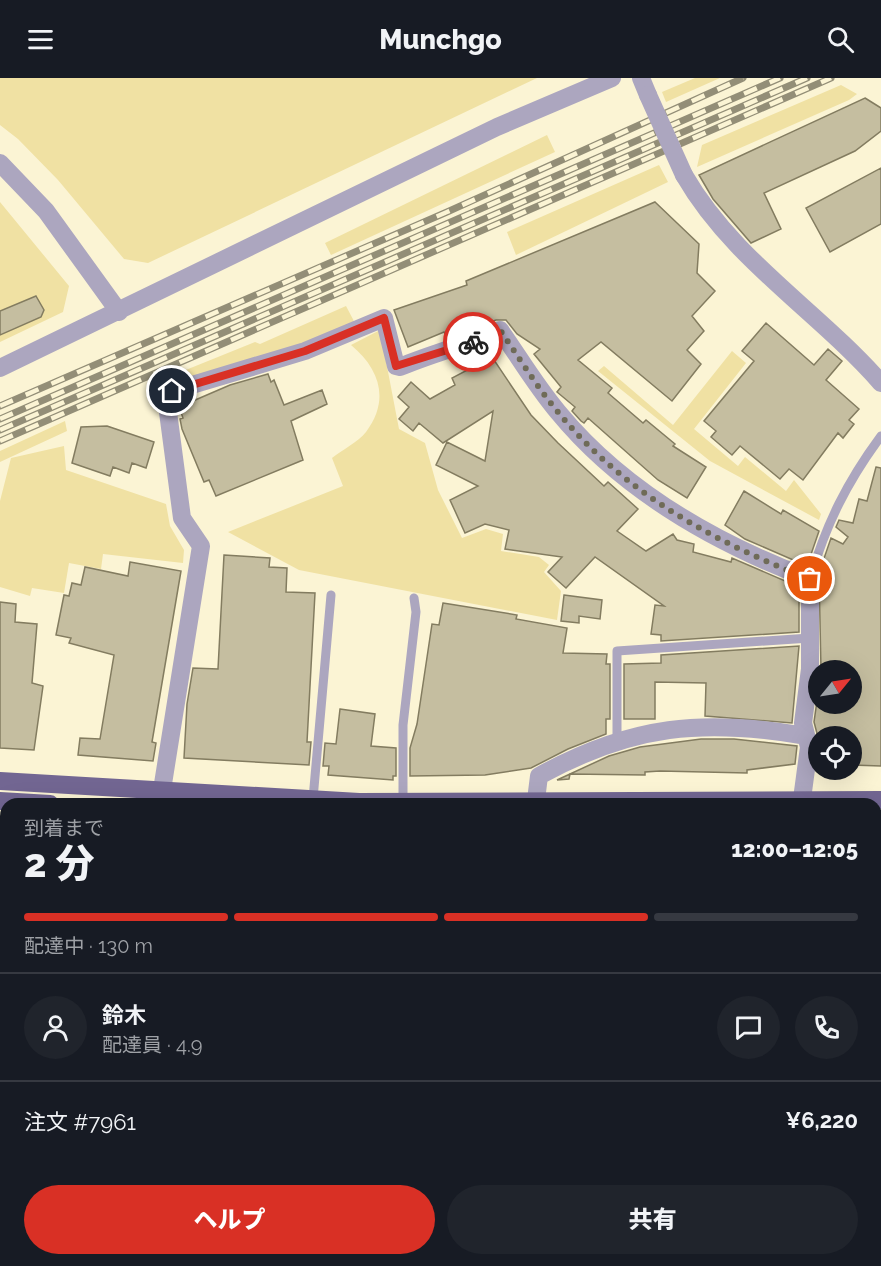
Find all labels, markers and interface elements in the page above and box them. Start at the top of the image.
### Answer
icon: menu [24,23,57,56]
icon: search [824,23,857,56]
text: Munchgo [379,24,502,55]
courier [443,312,503,372]
icon: bike [457,326,490,359]
pin [146,365,197,416]
icon: home [155,374,188,407]
pin [784,553,835,604]
icon: bag [793,562,826,595]
north arrow [808,660,862,714]
map controls [808,660,862,780]
button: locate [808,726,862,780]
text: 到着まで [24,816,104,840]
text: 12:00–12:05 [731,836,858,862]
text: 2 分 [24,840,95,886]
text: 配達中 · 130 m [24,934,153,958]
button: person [24,996,87,1059]
button: chat [717,996,780,1059]
button: phone [795,996,858,1059]
text: 鈴木 [102,1002,146,1028]
text: 配達員 · 4.9 [102,1033,202,1057]
text: ¥6,220 [786,1107,858,1133]
text: 注文 #7961 [24,1109,136,1135]
button: ヘルプ [24,1185,435,1254]
button: 共有 [447,1185,858,1254]

